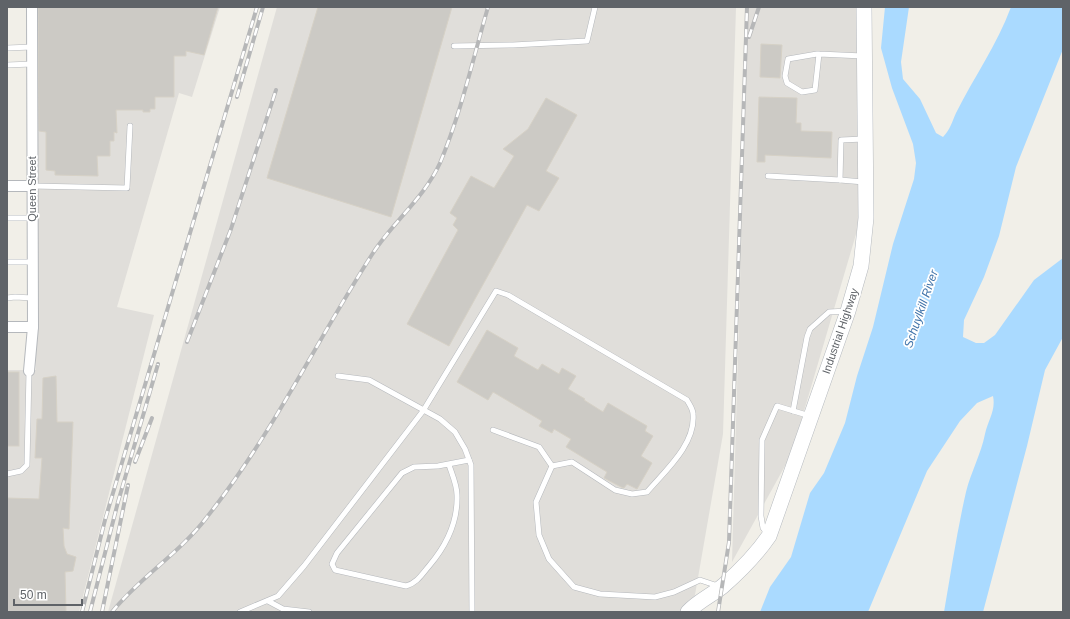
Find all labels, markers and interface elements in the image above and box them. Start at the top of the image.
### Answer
street label: Queen Street [26,156,38,222]
water label: Schuylkill River [901,267,941,350]
street label: Industrial Highway [820,286,860,375]
scale bar [14,581,82,607]
text: 50 m [20,588,47,602]

